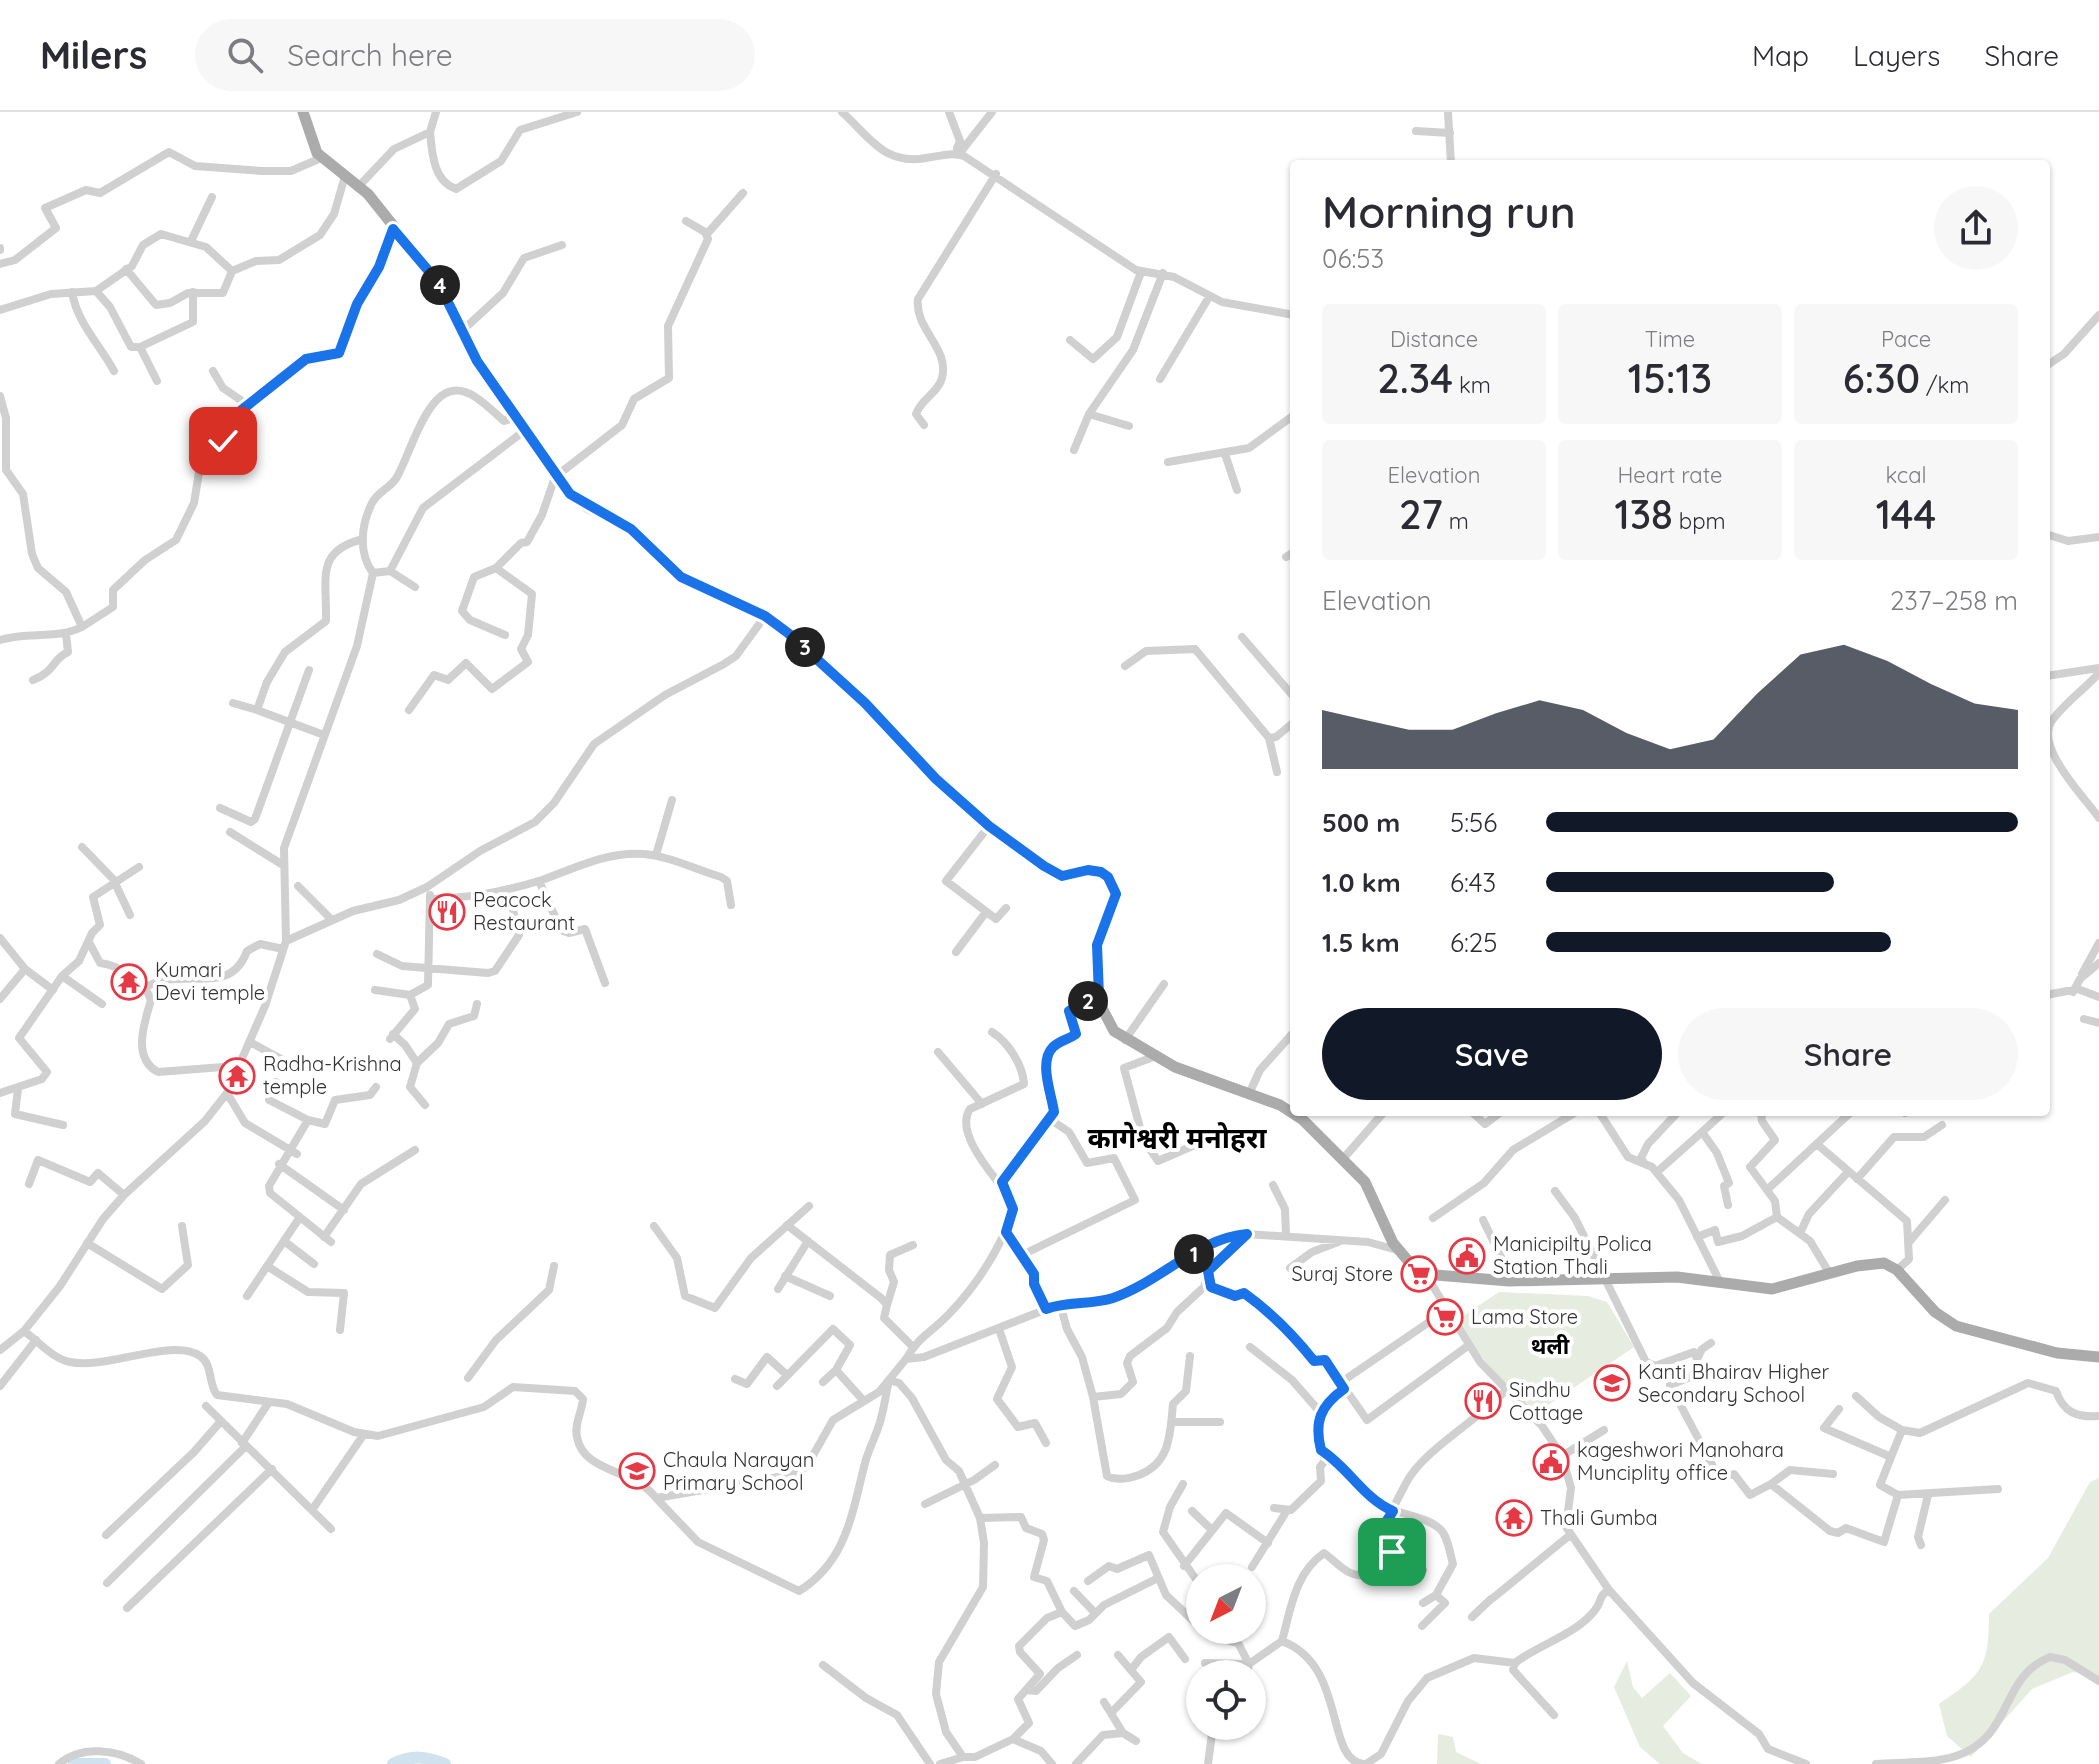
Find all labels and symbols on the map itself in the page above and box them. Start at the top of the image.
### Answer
pin: 4 [420,265,460,305]
pin [189,407,257,475]
pin: 3 [785,627,825,667]
place label: Peacock Restaurant [473,887,575,935]
restaurant icon: Peacock Restaurant [428,893,466,931]
place label: Kumari Devi temple [155,957,265,1005]
temple icon: Kumari Devi temple [110,963,148,1001]
pin: 2 [1068,981,1108,1021]
place label: Radha-Krishna temple [263,1051,402,1099]
temple icon: Radha-Krishna temple [218,1057,256,1095]
district label: कागेश्वरी मनोहरा [1087,1120,1267,1155]
place label: Manicipilty Polica Station Thali [1493,1231,1652,1279]
pin: 1 [1174,1234,1214,1274]
public building icon: Manicipilty Polica Station Thali [1448,1237,1486,1275]
supermarket icon: Suraj Store [1400,1255,1438,1293]
place label: Suraj Store [1291,1261,1393,1286]
supermarket icon: Lama Store [1426,1298,1464,1336]
place label: Lama Store [1471,1304,1578,1329]
district label: थली [1531,1332,1570,1360]
place label: Kanti Bhairav Higher Secondary School [1638,1359,1830,1407]
school or university icon: Kanti Bhairav Higher Secondary School [1593,1364,1631,1402]
place label: Sindhu Cottage [1509,1377,1583,1425]
restaurant icon: Sindhu Cottage [1464,1382,1502,1420]
place label: kageshwori Manohara Munciplity office [1577,1437,1784,1485]
public building icon: kageshwori Manohara Munciplity office [1532,1443,1570,1481]
place label: Chaula Narayan Primary School [663,1447,814,1495]
school or university icon: Chaula Narayan Primary School [618,1452,656,1490]
temple icon: Thali Gumba [1495,1499,1533,1537]
place label: Thali Gumba [1540,1505,1658,1530]
pin [1358,1518,1426,1586]
north arrow [1186,1564,1266,1644]

